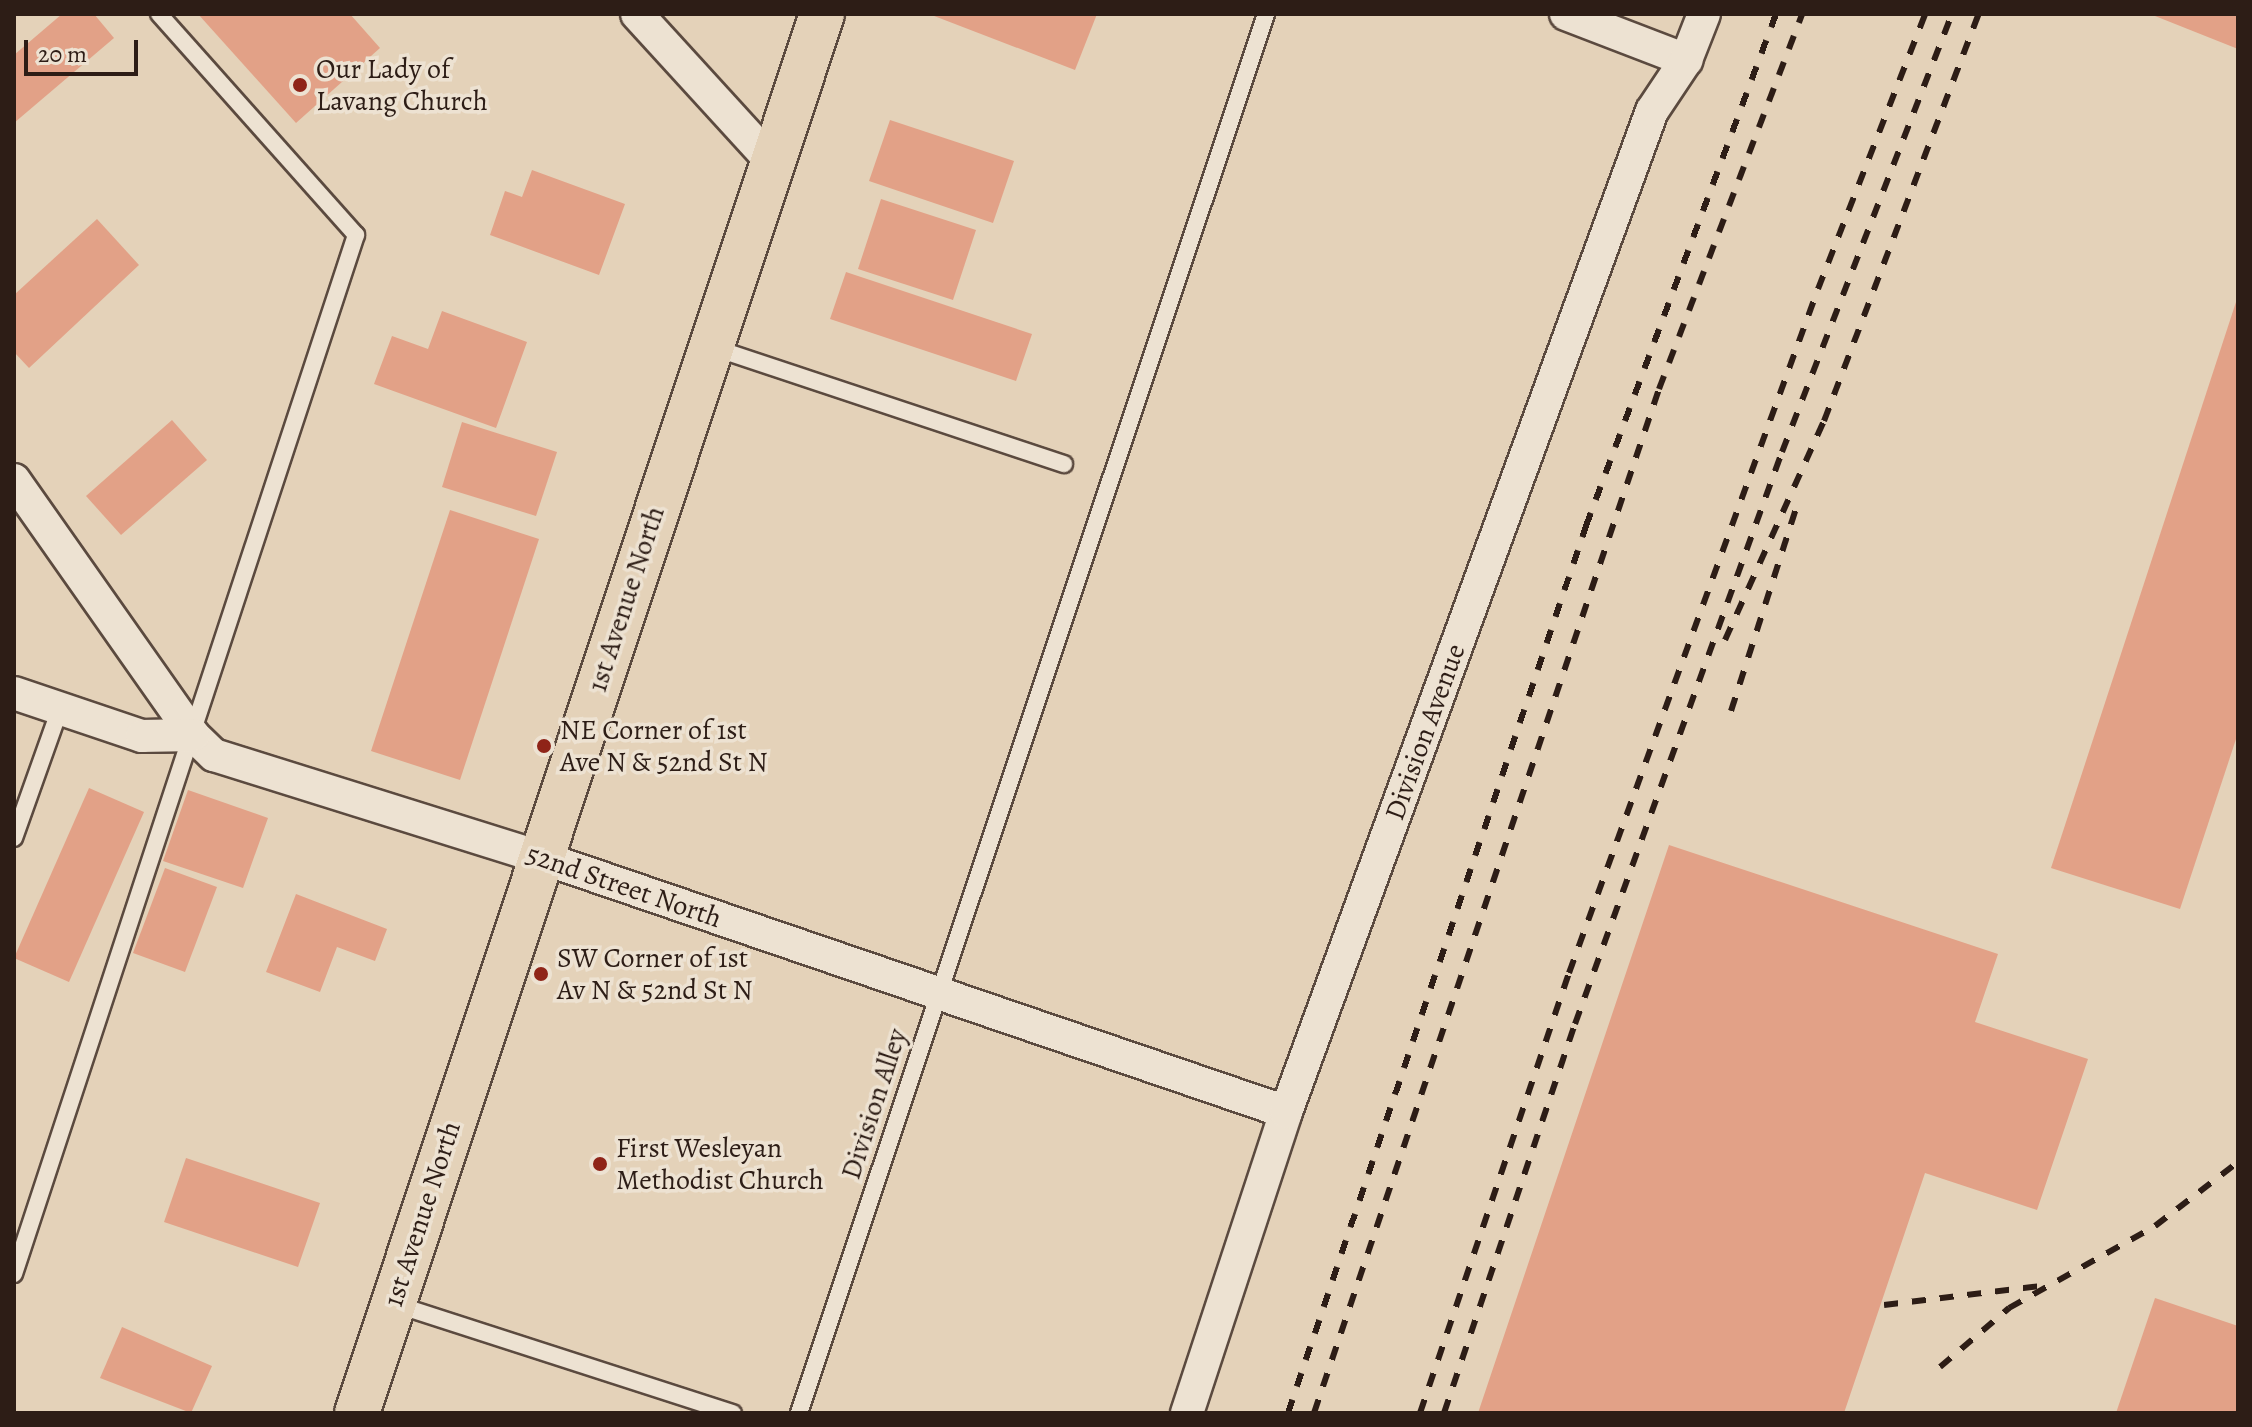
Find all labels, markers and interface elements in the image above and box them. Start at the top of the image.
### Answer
scale bar [28,24,142,74]
text: 20 m [38,38,87,70]
place label: Our Lady of Lavang Church [316,52,488,118]
marker: Our Lady of Lavang Church [291,76,309,94]
street label: 1st Avenue North [580,502,672,696]
street label: Division Avenue [1378,639,1472,825]
place label: NE Corner of 1st Ave N & 52nd St N [560,713,768,779]
marker: NE Corner of 1st Ave N & 52nd St N [535,737,553,755]
street label: 52nd Street North [522,837,726,935]
place label: SW Corner of 1st Av N & 52nd St N [557,941,753,1007]
marker: SW Corner of 1st Av N & 52nd St N [532,965,550,983]
street label: Division Alley [834,1024,914,1184]
street label: 1st Avenue North [376,1117,468,1311]
place label: First Wesleyan Methodist Church [616,1131,824,1197]
marker: First Wesleyan Methodist Church [591,1155,609,1173]

